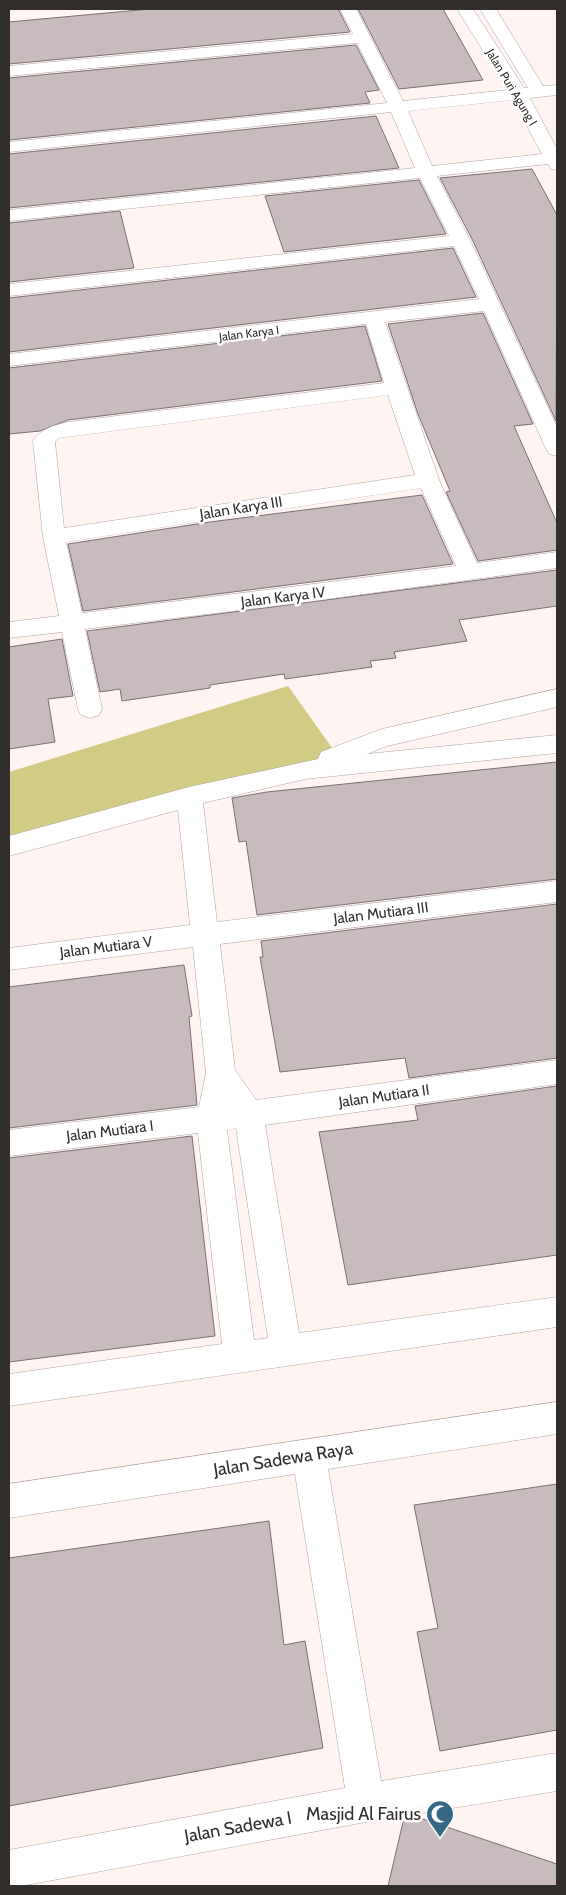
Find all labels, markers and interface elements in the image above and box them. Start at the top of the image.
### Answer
street label: Jalan Puri Agung I [483,45,541,128]
street label: Jalan Karya I [217,322,280,344]
street label: Jalan Karya III [197,493,284,524]
street label: Jalan Karya IV [239,583,327,611]
street label: Jalan Mutiara III [332,898,429,928]
street label: Jalan Mutiara V [58,932,154,962]
street label: Jalan Mutiara II [336,1081,431,1111]
street label: Jalan Mutiara I [64,1117,155,1145]
street label: Jalan Sadewa Raya [211,1437,355,1481]
mosque icon: Masjid Al Fairus [425,1799,455,1838]
place label: Masjid Al Fairus [306,1803,421,1825]
street label: Jalan Sadewa I [182,1807,293,1847]

